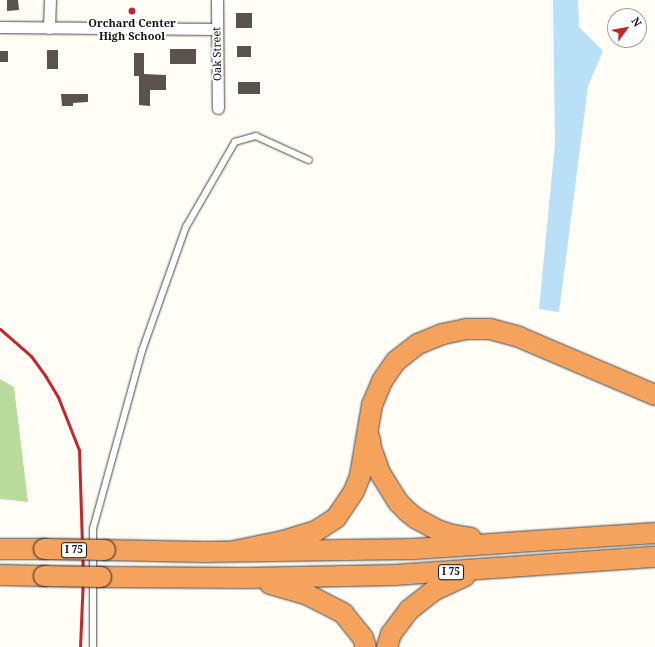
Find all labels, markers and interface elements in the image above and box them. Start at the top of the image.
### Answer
marker: Orchard Center High School [127,6,137,16]
north arrow [607,8,647,48]
text: N [628,14,645,30]
place label: Orchard Center High School [88,17,176,43]
street label: Oak Street [210,27,224,81]
road number: I 75 [61,542,87,558]
road number: I 75 [438,564,464,580]

